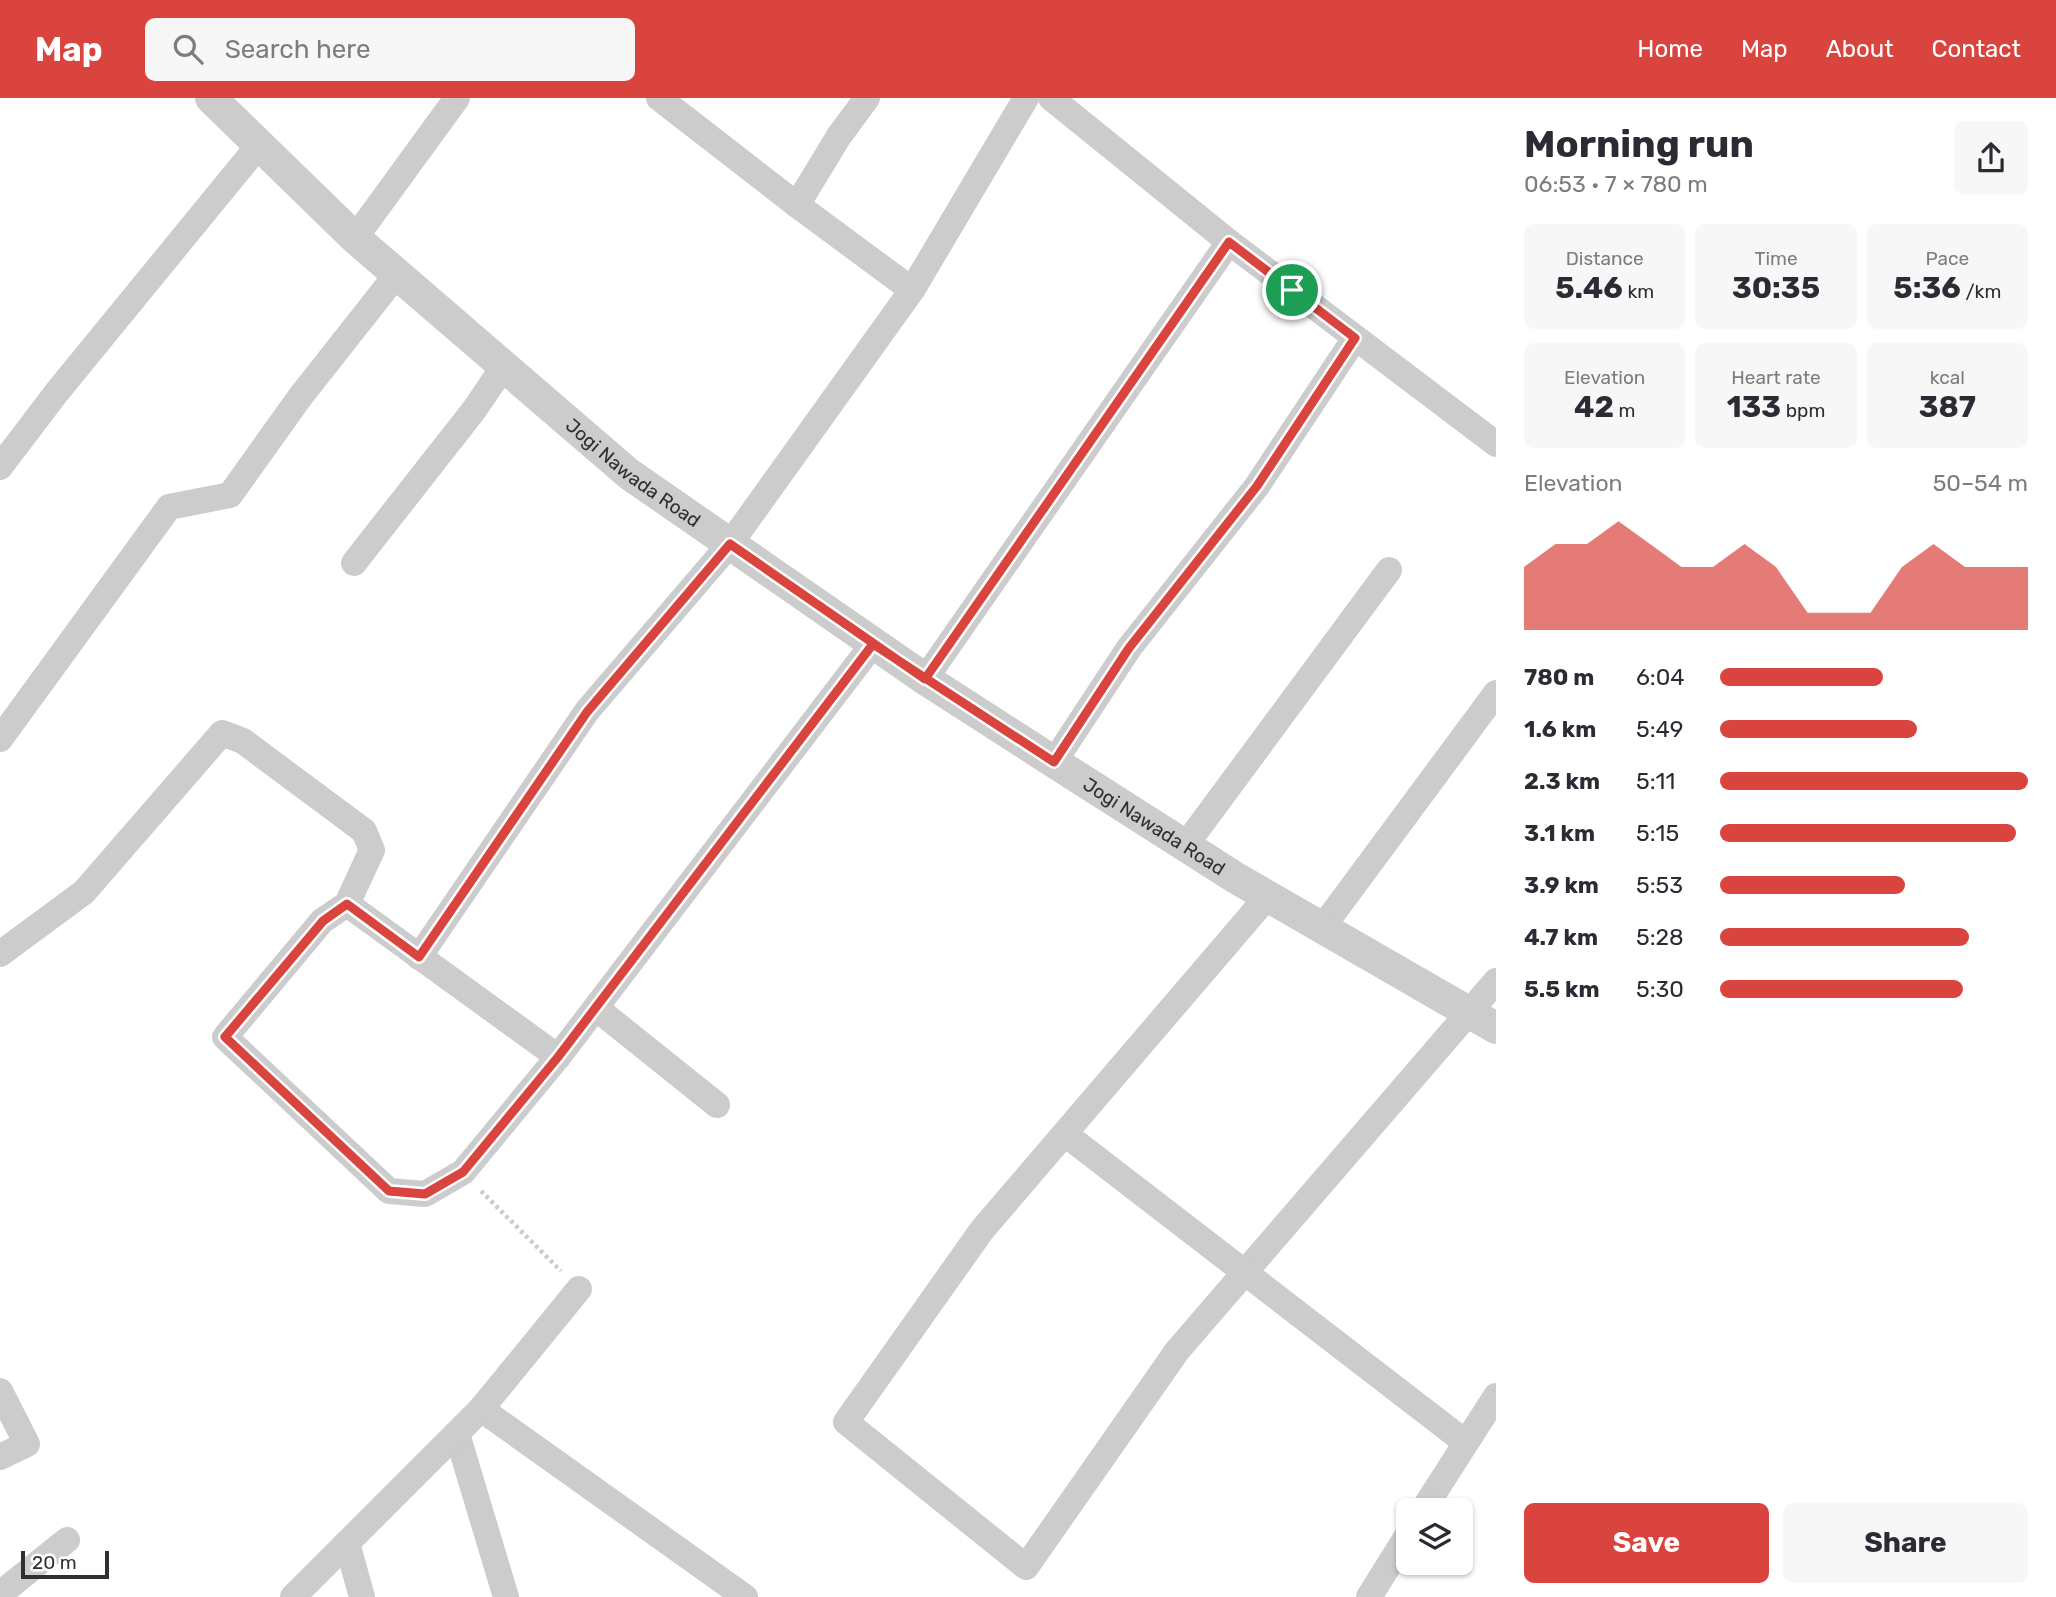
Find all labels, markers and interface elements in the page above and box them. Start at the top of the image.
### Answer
search box [145,18,635,81]
text: Map [35,30,103,69]
icon: search [169,30,207,68]
text: Search here [225,34,370,65]
text: Home [1637,35,1703,63]
text: Map [1741,35,1788,63]
text: About [1826,35,1894,63]
text: Contact [1932,35,2021,63]
text: Morning run [1524,121,1754,167]
button: share [1954,121,2028,195]
text: 06:53 · 7 × 780 m [1524,170,1708,198]
text: Distance [1566,247,1644,270]
text: Time [1754,247,1798,270]
text: Pace [1926,247,1969,270]
pin [1262,260,1322,320]
text: 5.46 [1555,270,1623,306]
text: 30:35 [1732,270,1820,306]
text: 5:36 [1893,270,1961,306]
icon: arrive [1273,271,1311,309]
text: km [1623,280,1654,303]
text: /km [1961,280,2001,303]
text: Elevation [1564,366,1645,389]
text: Heart rate [1731,366,1821,389]
text: kcal [1930,366,1965,389]
text: 42 [1574,389,1614,425]
text: 133 [1727,389,1781,425]
text: 387 [1919,389,1976,425]
text: m [1614,399,1635,422]
text: bpm [1781,399,1825,422]
street label: Jogi Nawada Road [561,414,705,532]
text: Elevation [1524,469,1623,497]
text: 50–54 m [1933,469,2028,497]
text: 780 m [1524,663,1594,691]
text: 6:04 [1636,663,1685,691]
text: 1.6 km [1524,715,1596,743]
text: 5:49 [1636,715,1683,743]
text: 2.3 km [1524,767,1600,795]
text: 5:11 [1636,767,1675,795]
street label: Jogi Nawada Road [1079,773,1230,880]
text: 3.1 km [1524,819,1595,847]
text: 5:15 [1636,819,1679,847]
text: 3.9 km [1524,871,1599,899]
text: 5:53 [1636,871,1683,899]
text: 4.7 km [1524,923,1598,951]
text: 5:28 [1636,923,1684,951]
text: 5.5 km [1524,975,1600,1003]
text: 5:30 [1636,975,1684,1003]
map controls [1396,1498,1473,1575]
button: layers [1396,1498,1473,1575]
button: Save [1524,1503,1769,1583]
button: Share [1783,1503,2028,1583]
scale bar [21,1548,108,1580]
text: 20 m [32,1551,77,1574]

